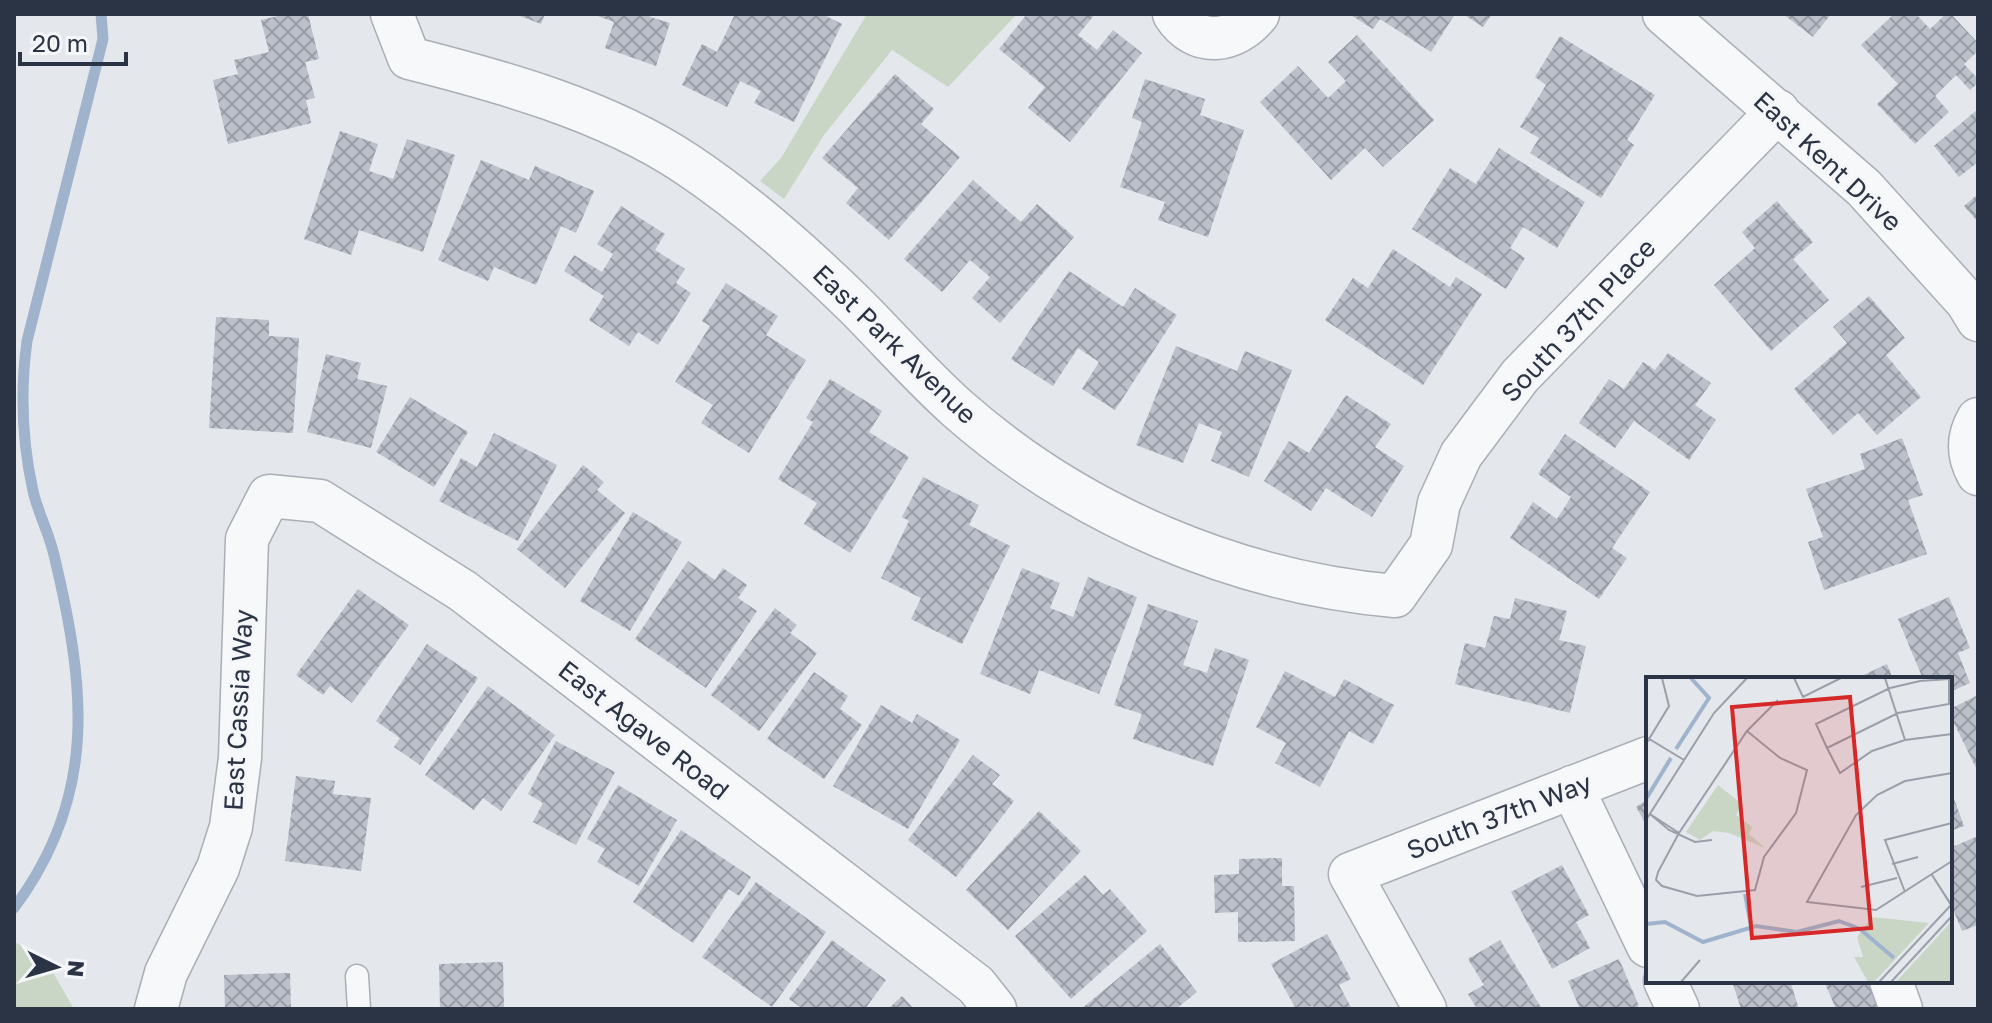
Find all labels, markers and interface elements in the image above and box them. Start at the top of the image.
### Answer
scale bar [20,16,126,66]
text: 20 m [32,28,88,57]
street label: East Kent Drive [1748,85,1908,237]
street label: South 37th Place [1494,232,1662,408]
street label: East Park Avenue [807,258,983,430]
street label: East Cassia Way [217,608,259,812]
street label: East Agave Road [553,654,735,806]
inset map [1646,677,1952,983]
street label: South 37th Way [1402,766,1596,865]
north arrow [16,927,96,1007]
text: N [62,959,91,978]

